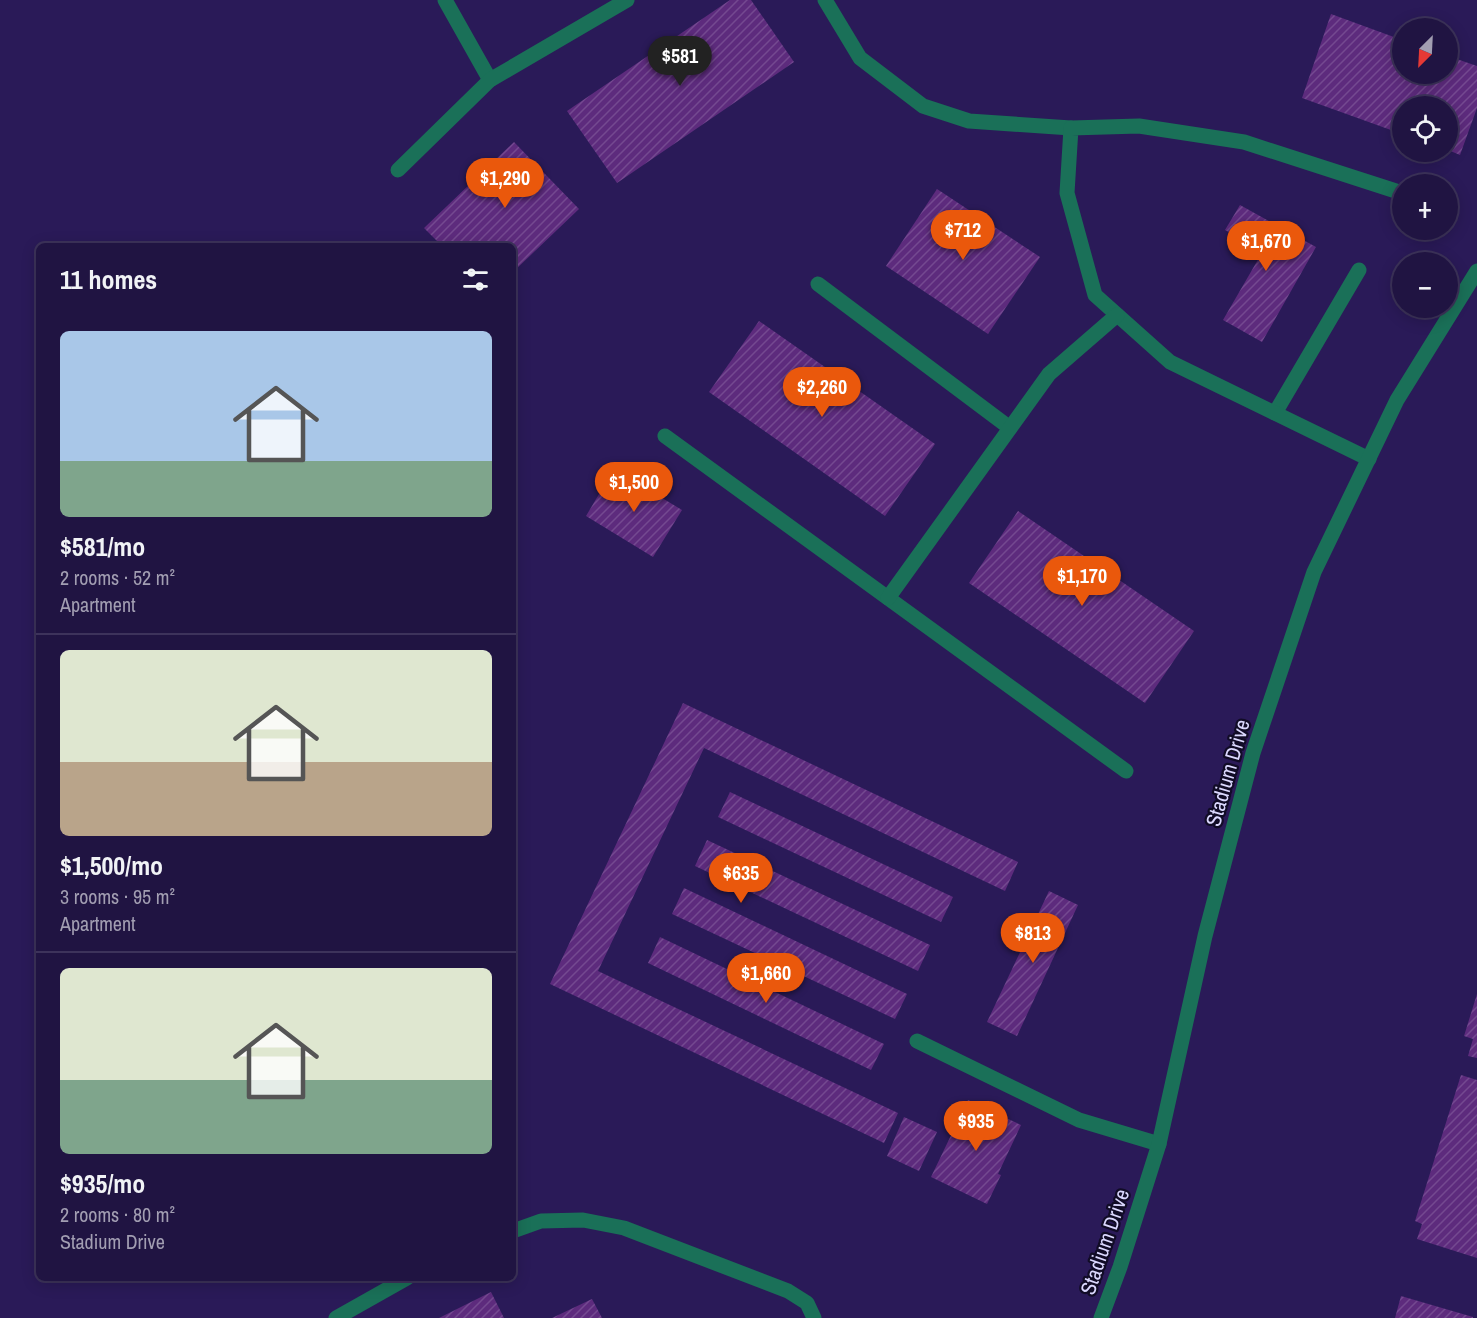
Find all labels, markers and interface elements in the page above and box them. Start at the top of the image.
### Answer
north arrow [1392,18,1458,84]
map controls [1392,18,1458,318]
pin: $581 [644,36,716,87]
text: $581 [662,42,698,69]
button: locate [1392,96,1458,162]
pin: $1,290 [456,158,554,209]
text: $1,290 [480,164,530,191]
button: + [1392,174,1458,240]
pin: $712 [927,210,999,261]
text: $712 [945,216,981,243]
pin: $1,670 [1217,221,1315,272]
text: $1,670 [1241,227,1291,254]
button: − [1392,252,1458,318]
text: 11 homes [60,262,157,297]
icon: filters [459,263,492,296]
pin: $2,260 [773,367,871,418]
icon: home [222,370,330,478]
text: $2,260 [797,373,847,400]
pin: $1,500 [585,462,683,513]
text: $1,500 [609,468,659,495]
text: $581/mo [60,529,145,564]
pin: $1,170 [1033,556,1131,607]
text: $1,170 [1057,562,1107,589]
text: 2 rooms · 52 m² [60,564,175,591]
text: Apartment [60,591,136,618]
icon: home [222,689,330,797]
street label: Stadium Drive [1198,716,1257,830]
text: $1,500/mo [60,848,163,883]
pin: $635 [705,853,777,904]
text: $635 [723,859,759,886]
text: 3 rooms · 95 m² [60,883,175,910]
text: Apartment [60,910,136,937]
pin: $813 [997,913,1069,964]
text: $813 [1015,919,1051,946]
pin: $1,660 [717,953,815,1004]
text: $1,660 [741,959,791,986]
icon: home [222,1007,330,1115]
pin: $935 [940,1101,1012,1152]
text: $935 [958,1107,994,1134]
text: $935/mo [60,1166,145,1201]
street label: Stadium Drive [1073,1185,1136,1299]
text: 2 rooms · 80 m² [60,1201,175,1228]
text: Stadium Drive [60,1228,165,1255]

